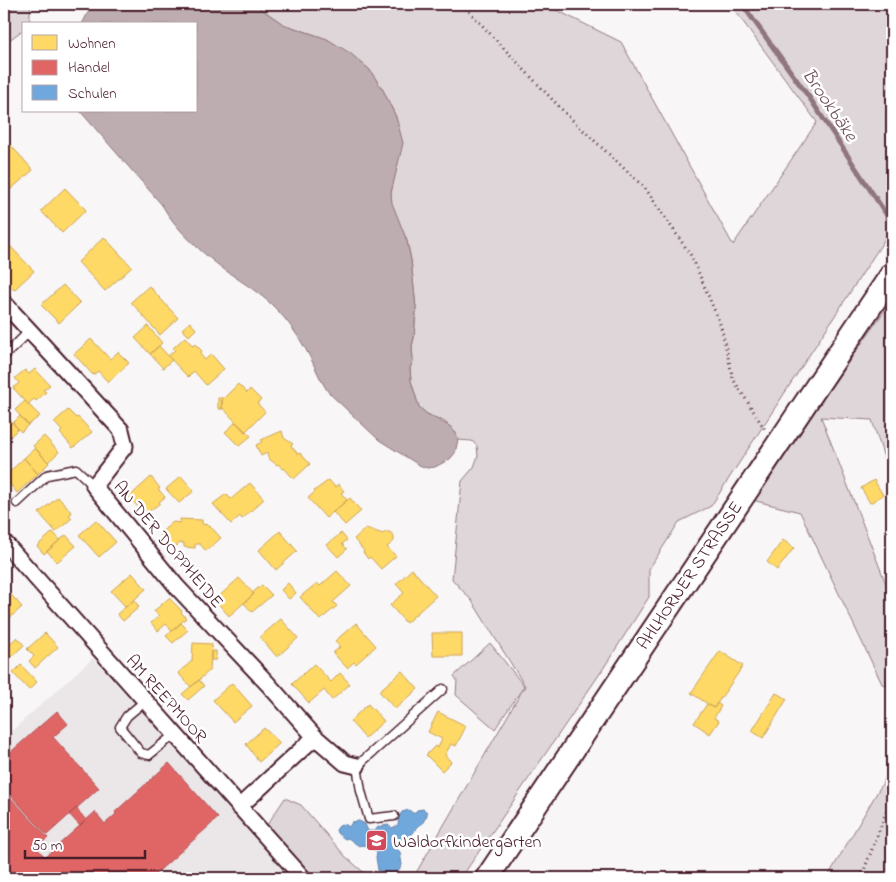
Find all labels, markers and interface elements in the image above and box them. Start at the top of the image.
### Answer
legend [22,22,198,112]
text: Wohnen [68,33,116,55]
text: Handel [68,57,110,79]
water label: Brookbäke [795,64,864,148]
text: Schulen [68,83,117,105]
street label: AN DER DOPPHEIDE [106,476,229,615]
street label: AHLHORNER STRASSE [631,497,750,655]
street label: AM REEPMOOR [119,649,212,749]
scale bar [25,827,145,859]
school or university icon: Waldorfkindergarten [365,829,389,853]
place label: Waldorfkindergarten [393,830,542,857]
text: 50 m [32,835,63,857]

